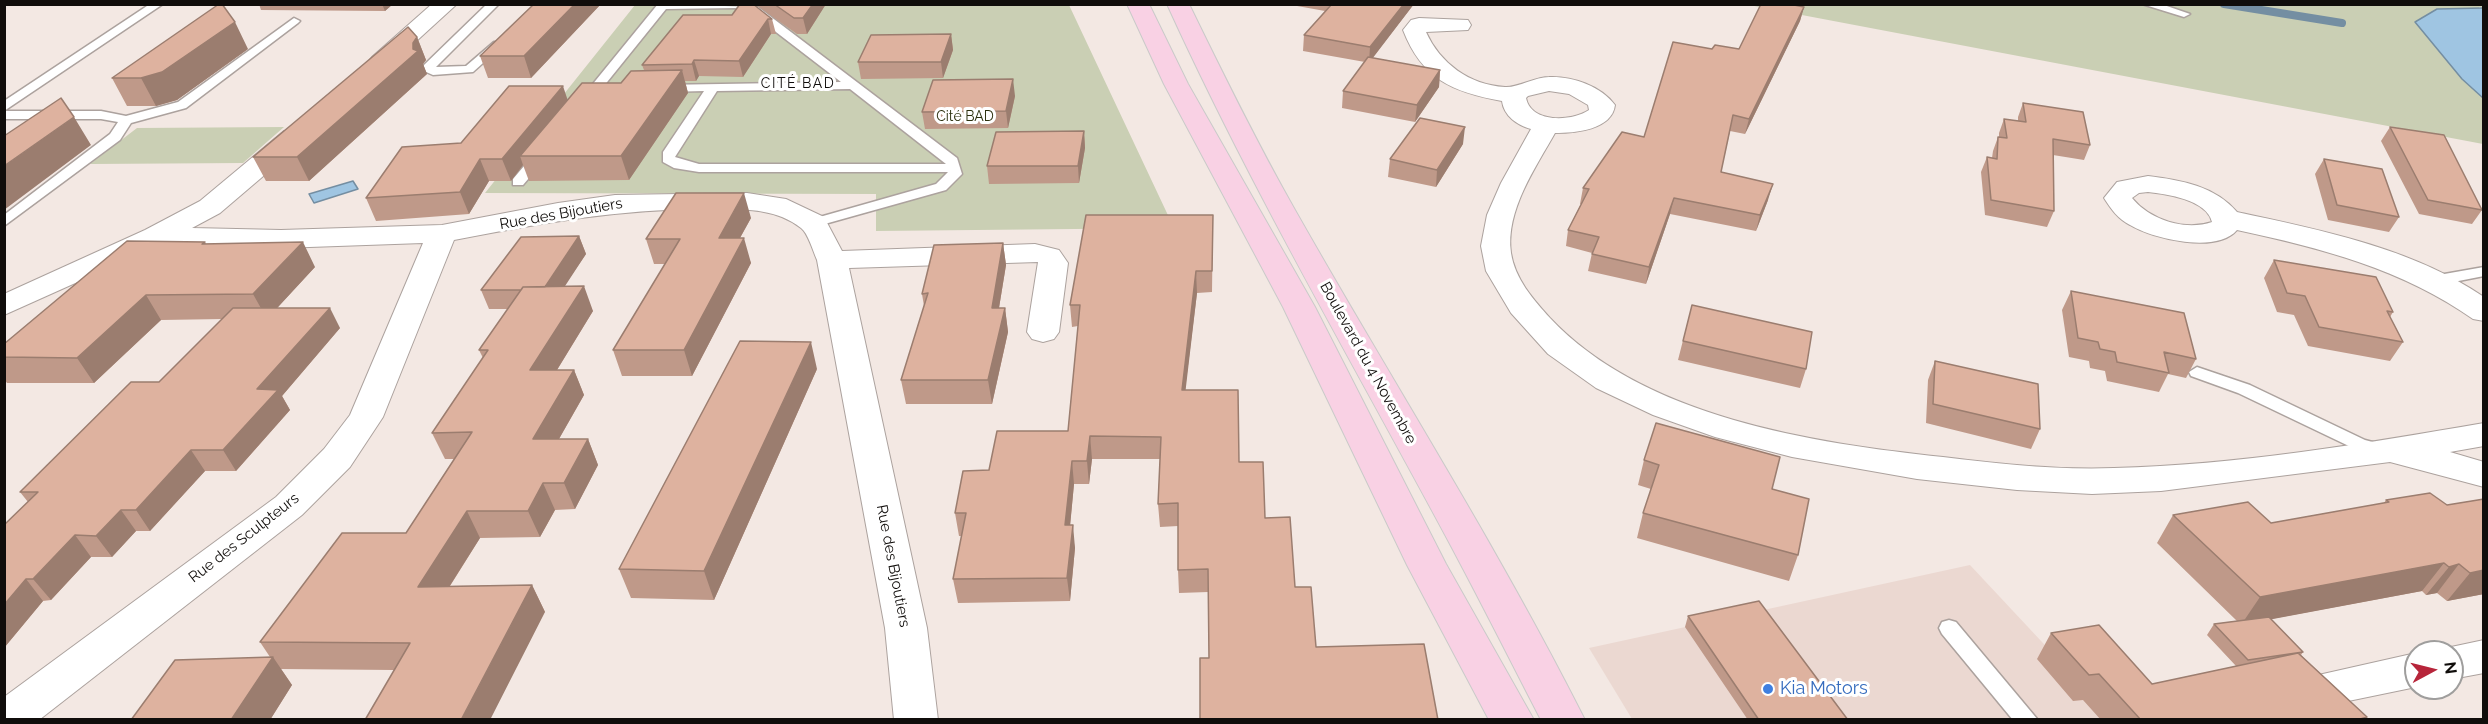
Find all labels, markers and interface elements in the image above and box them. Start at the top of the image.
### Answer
district label: CITÉ BAD [761,76,835,92]
park label: Cité BAD [936,109,994,125]
street label: Rue des Bijoutiers [498,194,624,234]
street label: Boulevard du 4 Novembre [1316,279,1420,447]
street label: Rue des Sculpteurs [185,489,303,587]
street label: Rue des Bijoutiers [872,503,914,629]
north arrow [2404,640,2464,700]
text: N [2440,661,2461,675]
place label: Kia Motors [1780,678,1868,700]
marker: Kia Motors [1761,682,1775,696]

